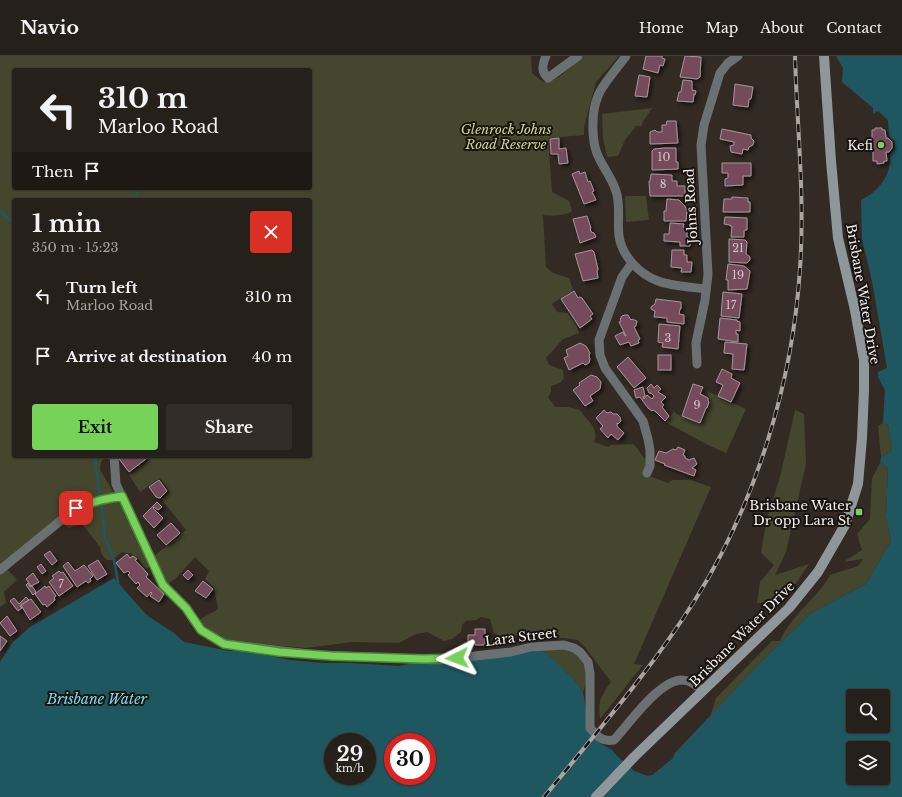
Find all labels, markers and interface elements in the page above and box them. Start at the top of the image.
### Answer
text: Navio [20,16,79,39]
text: Home [639,19,684,37]
text: Map [706,19,738,37]
text: About [760,19,804,37]
text: Contact [826,19,882,37]
text: 310 m [98,81,188,116]
icon: left [32,84,84,136]
text: Marloo Road [98,116,219,138]
park label: Glenrock Johns Road Reserve [461,121,551,153]
place label: Kefi [847,137,874,154]
marker: Kefi [876,140,886,150]
house number: 10 [658,150,671,164]
icon: arrive [81,160,103,182]
text: Then [32,162,73,181]
street label: Johns Road [681,168,702,246]
house number: 8 [660,177,666,191]
text: 1 min [32,209,102,238]
button: close [250,211,292,253]
street label: Brisbane Water Drive [842,222,884,366]
text: 350 m · 15:23 [32,239,118,256]
house number: 21 [732,241,744,255]
house number: 19 [732,268,744,282]
text: Turn left [66,278,137,297]
icon: left [32,285,54,307]
text: 310 m [245,287,292,306]
text: Marloo Road [66,297,153,314]
house number: 17 [726,298,737,312]
house number: 3 [665,331,672,345]
icon: arrive [32,345,54,367]
text: Arrive at destination [66,347,227,366]
text: 40 m [252,347,292,366]
house number: 9 [693,398,701,412]
button: Exit [32,404,158,450]
button: Share [166,404,292,450]
pin [59,491,93,525]
icon: arrive [65,497,87,519]
place label: Brisbane Water Dr opp Lara St [749,497,852,529]
marker: Brisbane Water Dr opp Lara St [854,507,864,517]
house number: 7 [58,577,64,591]
street label: Brisbane Water Drive [686,578,798,690]
street label: Lara Street [484,624,558,650]
position arrow [436,637,478,679]
map controls [846,689,890,785]
button: search [846,689,890,733]
water label: Brisbane Water [46,690,148,708]
speed limit sign: 30 [384,733,436,785]
button: layers [846,741,890,785]
text: 29 [337,742,363,766]
text: km/h [336,762,364,775]

